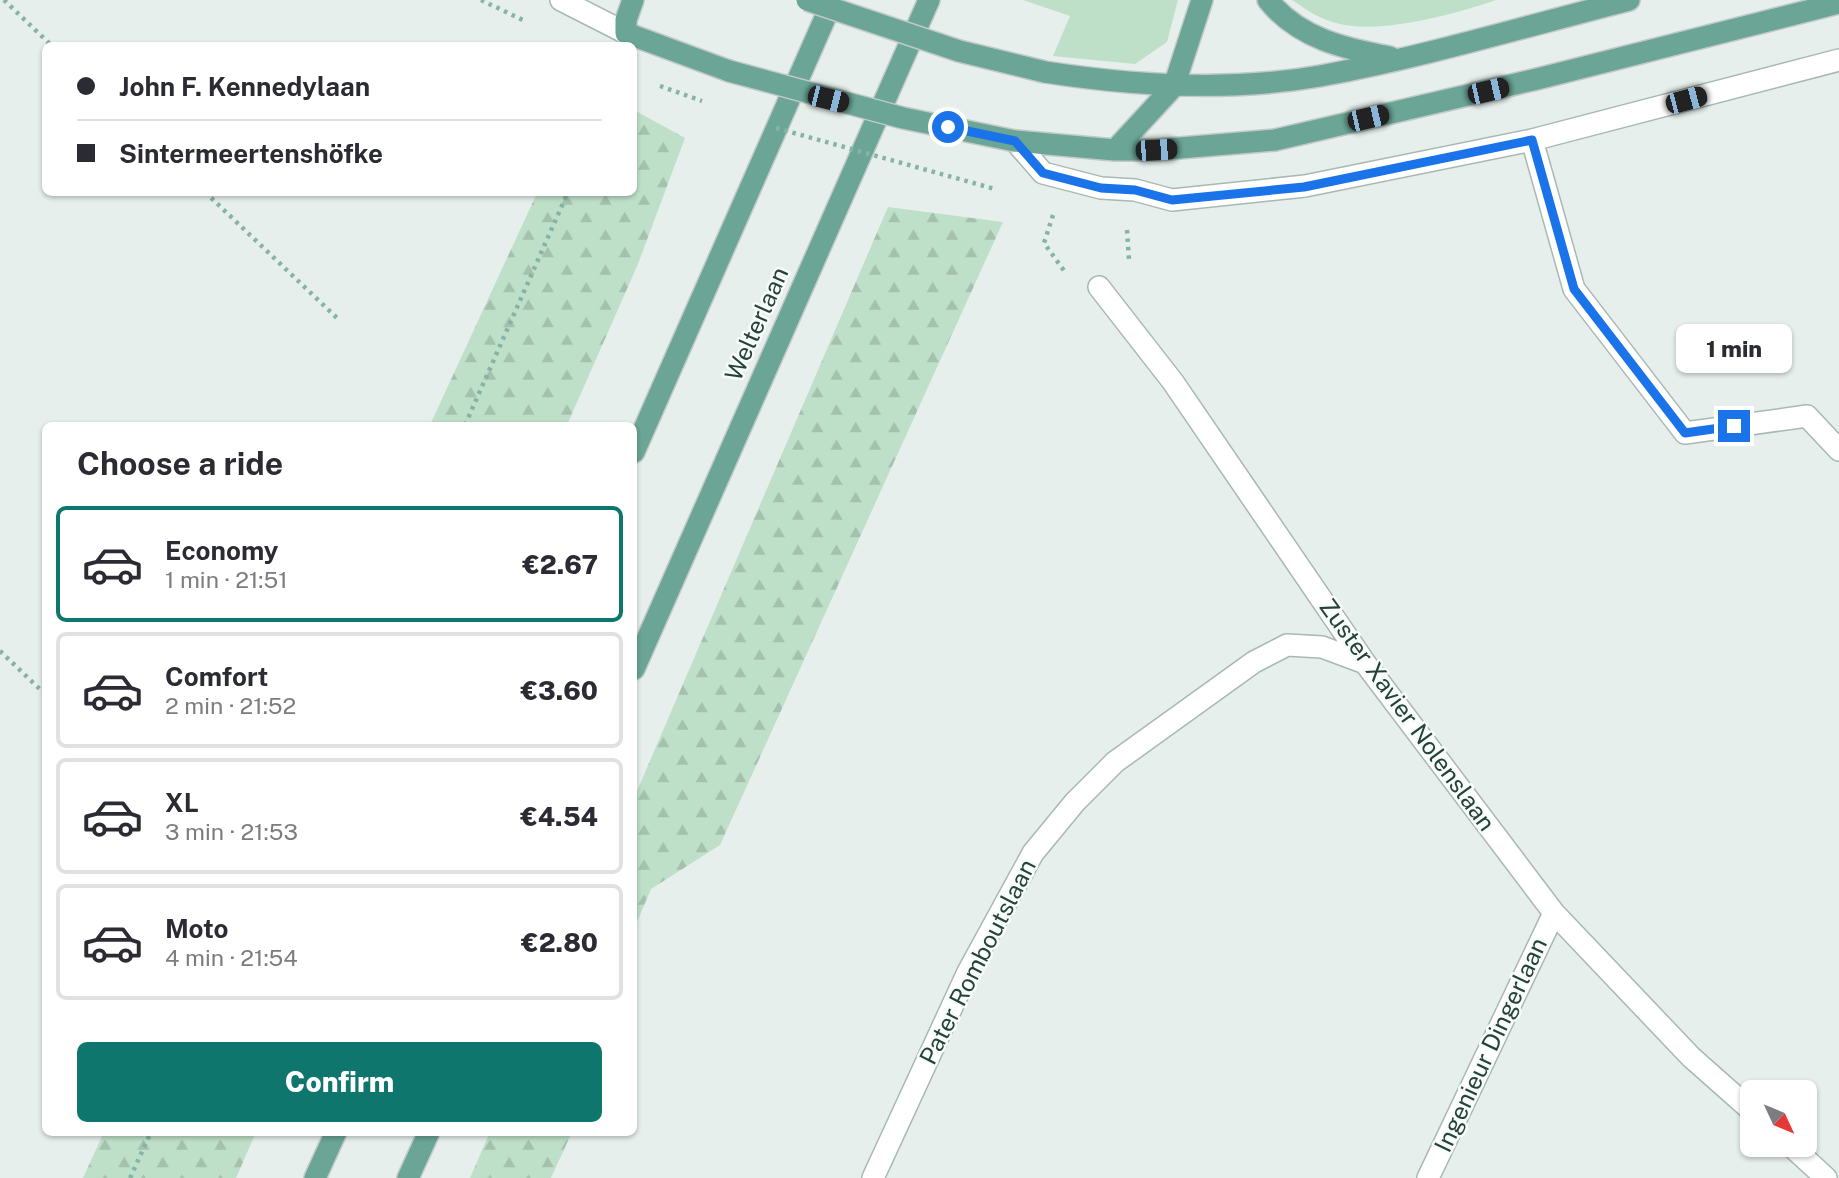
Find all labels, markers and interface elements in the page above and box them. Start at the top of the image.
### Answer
text: John F. Kennedylaan [119,71,370,102]
car [1466,76,1511,106]
car [806,84,851,114]
car [1663,84,1710,116]
car [1346,103,1391,133]
route start [932,111,964,143]
text: Sintermeertenshöfke [119,138,383,169]
car [1135,138,1178,162]
street label: Welterlaan [719,263,794,385]
callout: 1 min [1676,324,1792,374]
text: 1 min [1706,335,1762,362]
route end [1718,410,1750,442]
text: Choose a ride [77,445,283,482]
icon: car [81,533,144,596]
text: Economy [165,535,278,566]
text: €2.67 [522,549,598,580]
text: 1 min · 21:51 [165,566,288,593]
street label: Zuster Xavier Nolenslaan [1314,593,1501,836]
icon: car [81,659,144,722]
text: Comfort [165,661,268,692]
text: €3.60 [520,675,598,706]
text: 2 min · 21:52 [165,692,296,719]
icon: car [81,785,144,848]
text: XL [165,787,199,818]
text: €4.54 [520,801,598,832]
text: 3 min · 21:53 [165,818,298,845]
street label: Pater Romboutslaan [913,854,1041,1069]
icon: car [81,911,144,974]
text: Moto [165,913,228,944]
text: €2.80 [521,927,598,958]
street label: Ingenieur Dingerlaan [1428,933,1552,1156]
text: 4 min · 21:54 [165,944,298,971]
button: Confirm [77,1042,602,1122]
north arrow [1740,1080,1816,1157]
map controls [1740,1080,1817,1157]

